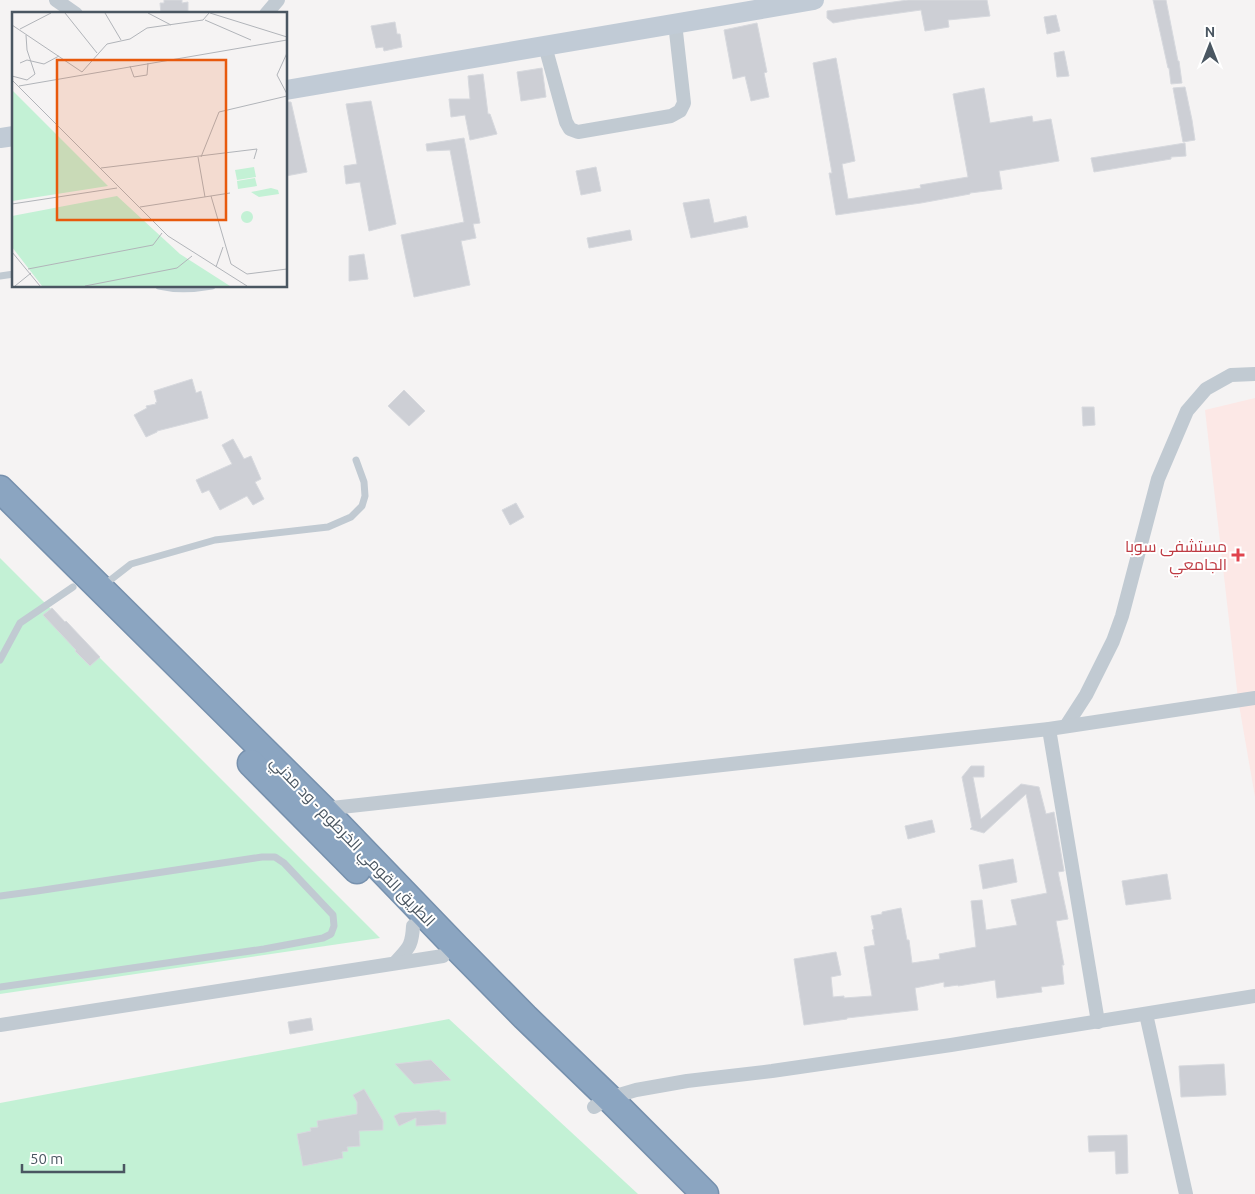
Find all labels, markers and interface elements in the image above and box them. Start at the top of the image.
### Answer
inset map [12,12,288,288]
north arrow [1185,20,1235,70]
text: N [1205,24,1215,40]
place label: مستشفى سوبا الجامعي [1125,537,1227,578]
marker: مستشفى سوبا الجامعي [1231,548,1245,562]
street label: الطريق القومي الخرطوم - ود مدني [263,752,439,933]
scale bar [22,1142,125,1174]
text: 50 m [30,1150,63,1167]

